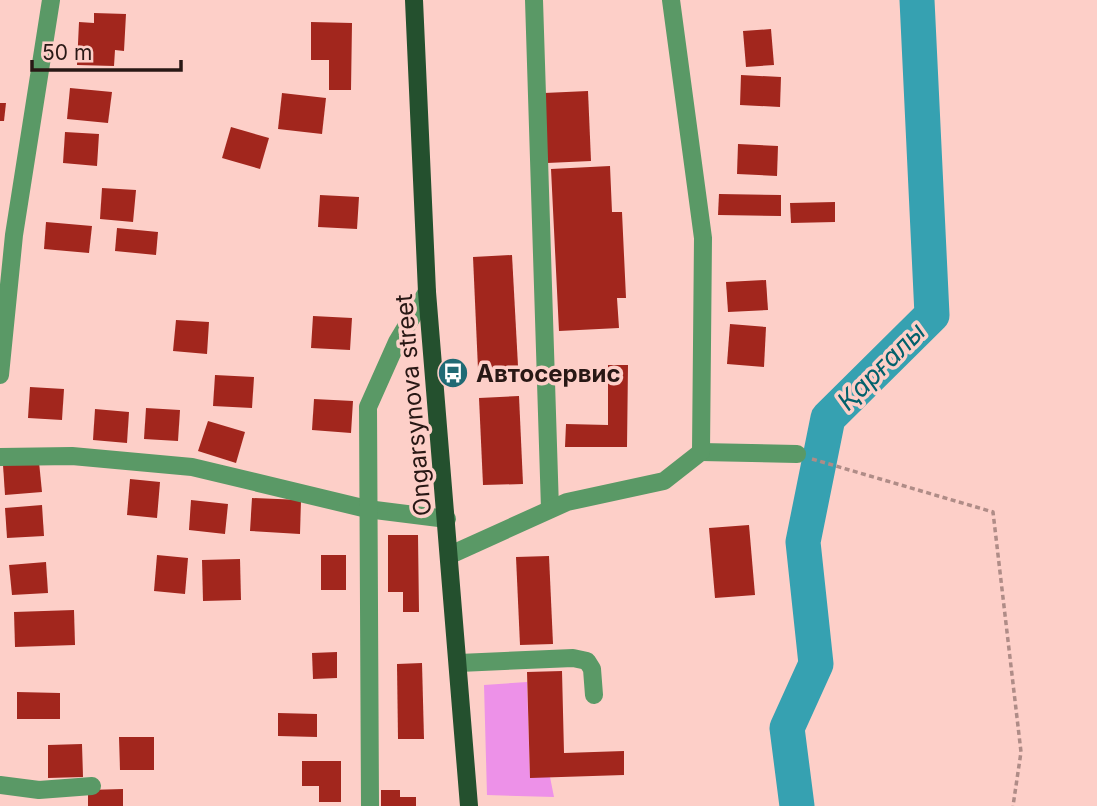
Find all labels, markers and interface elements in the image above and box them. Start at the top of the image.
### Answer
scale bar [32,28,180,72]
text: 50 m [42,40,92,65]
street label: Ongarsynova street [389,293,437,517]
water label: Қарғалы [831,316,931,416]
bus stop icon: Автосервис [436,356,470,390]
place label: Автосервис [476,359,621,388]

